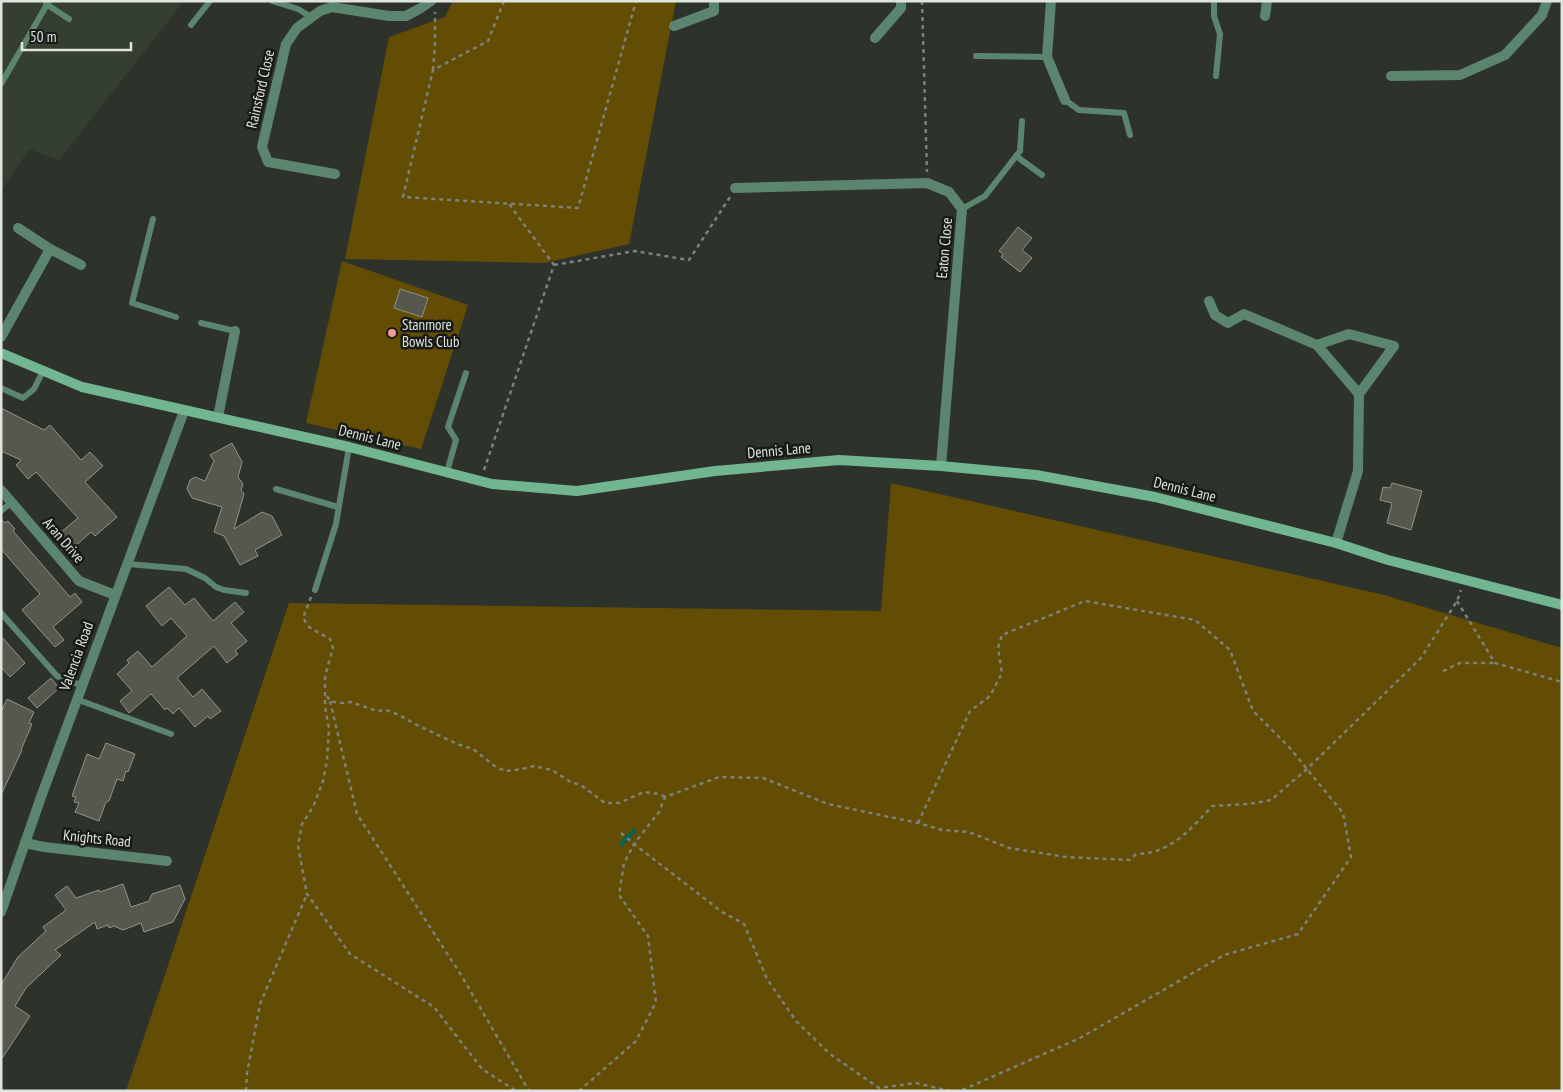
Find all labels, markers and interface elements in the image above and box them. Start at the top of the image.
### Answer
scale bar [22,20,131,52]
text: 50 m [30,27,56,46]
street label: Rainsford Close [242,48,278,130]
street label: Eaton Close [932,217,956,279]
place label: Stanmore Bowls Club [402,315,459,351]
marker: Stanmore Bowls Club [386,327,398,339]
street label: Dennis Lane [337,420,403,454]
street label: Dennis Lane [747,438,811,462]
street label: Dennis Lane [1152,472,1218,506]
street label: Aran Drive [39,513,89,567]
street label: Valencia Road [54,619,97,694]
street label: Knights Road [62,825,132,851]

